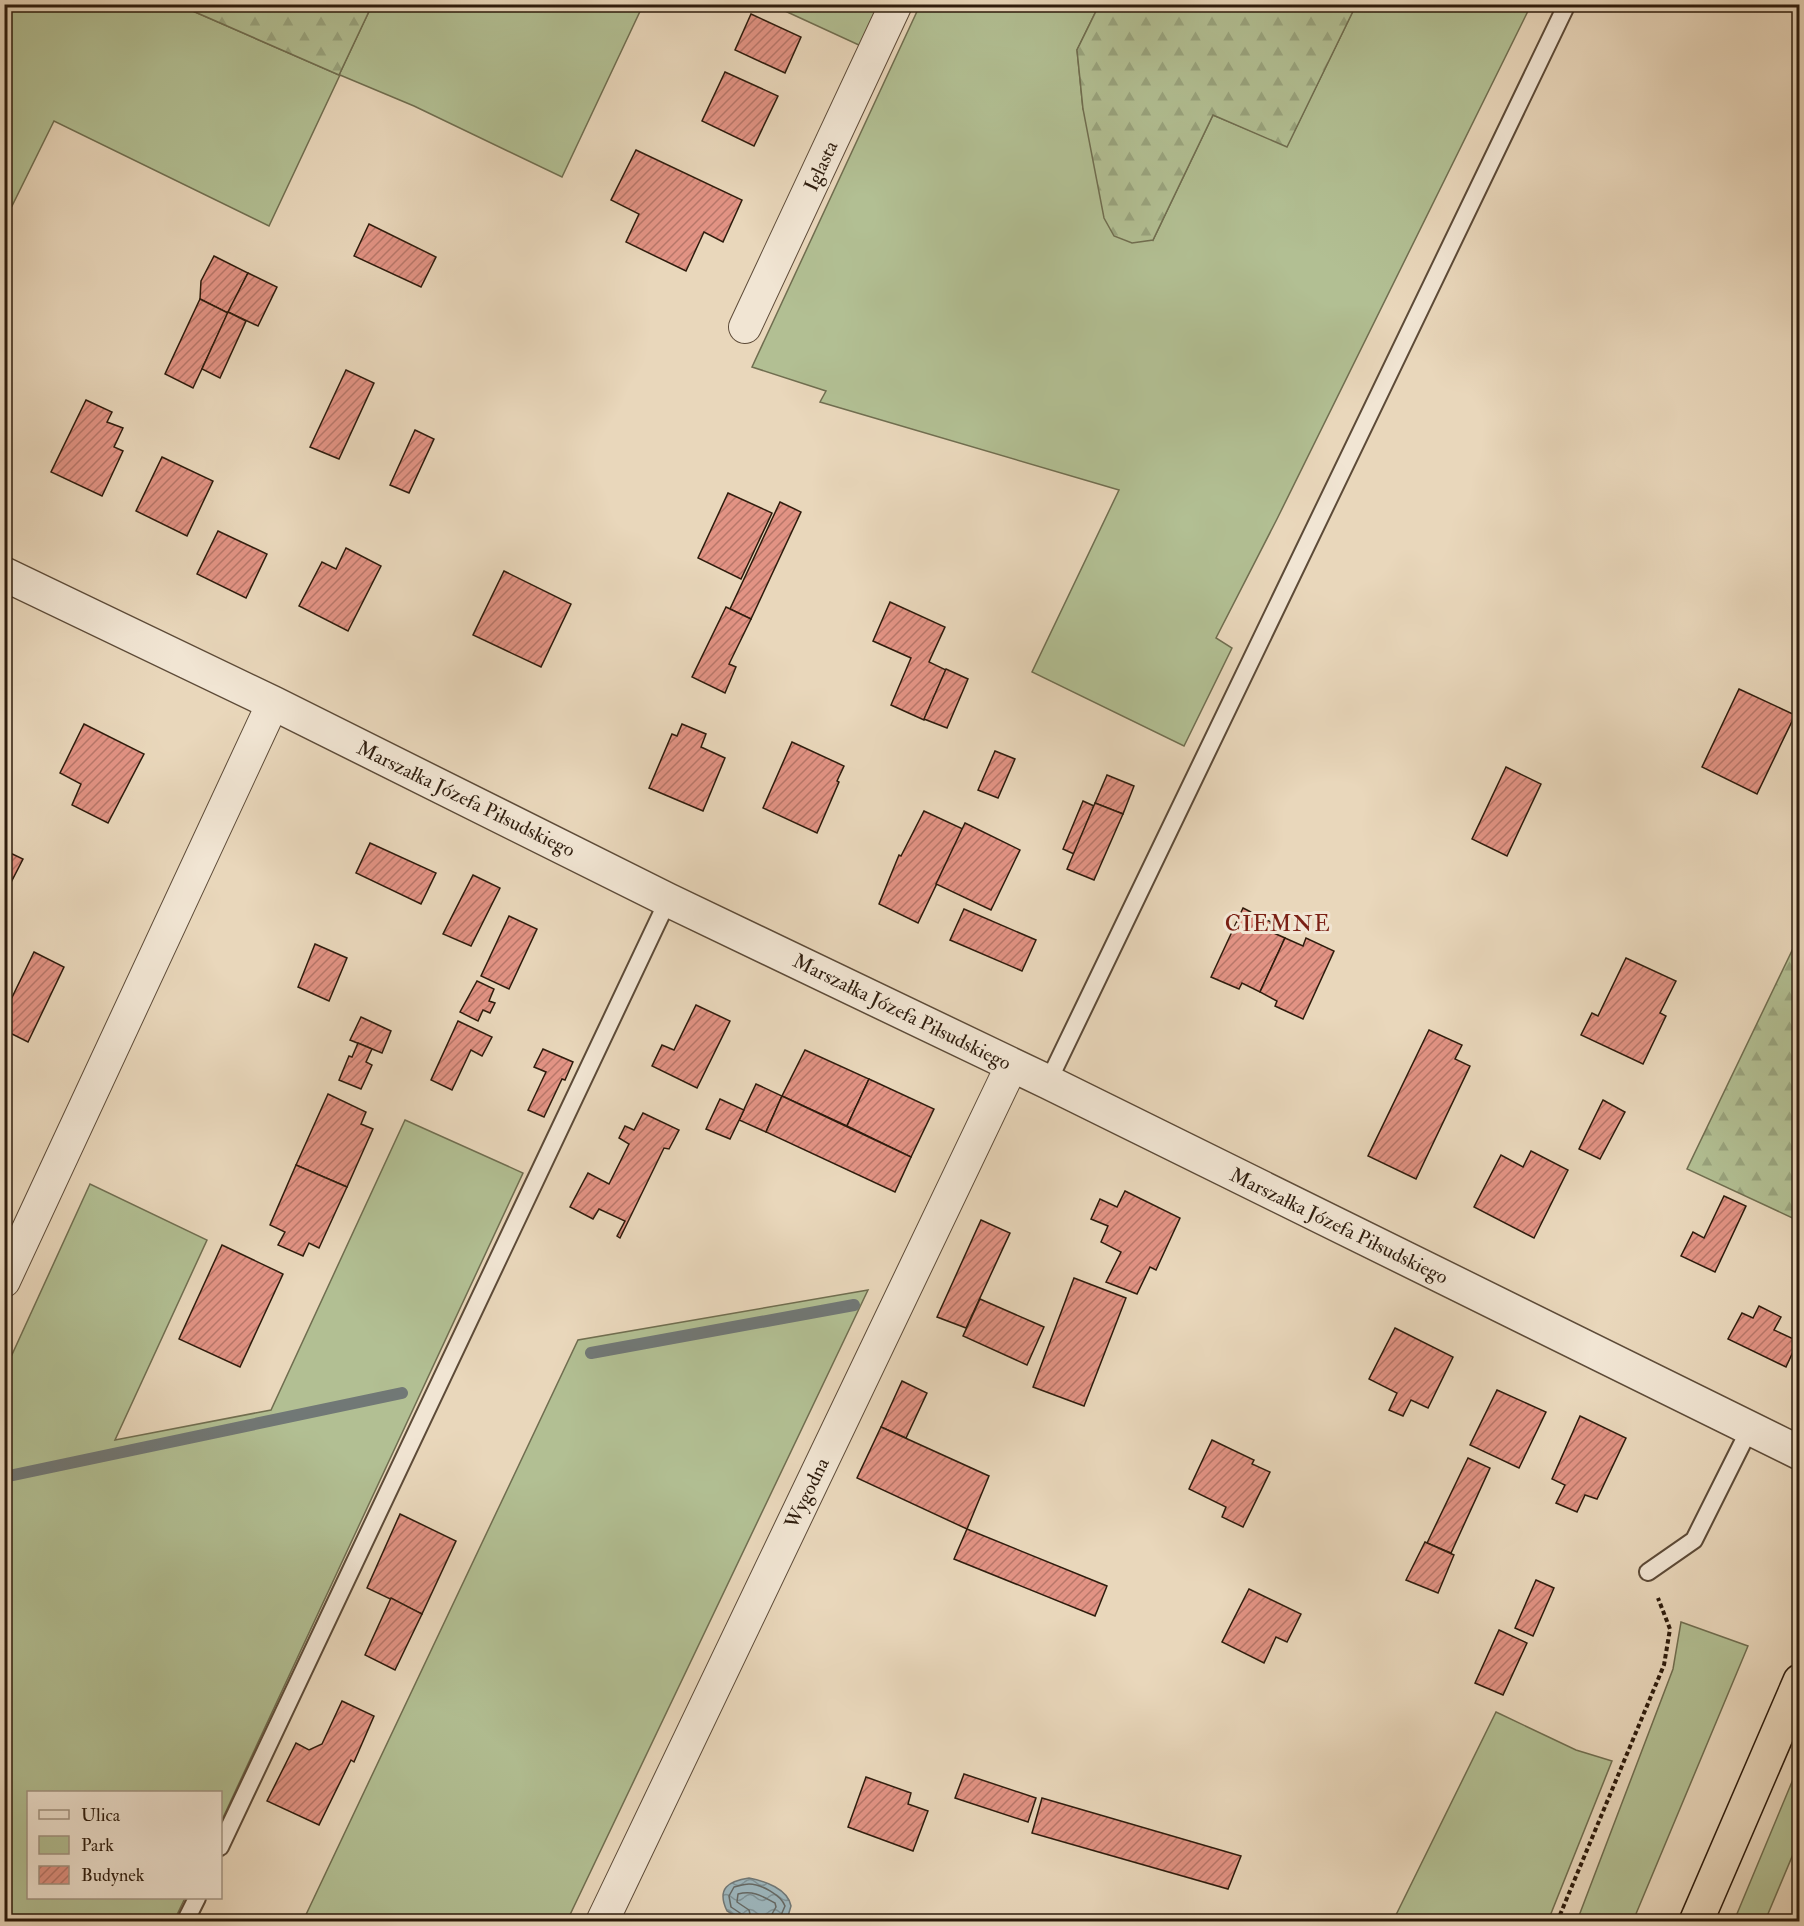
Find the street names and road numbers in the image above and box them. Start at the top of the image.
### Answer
street label: Iglasta [799,136,844,195]
street label: Marszałka Józefa Piłsudskiego [353,735,579,863]
street label: Marszałka Józefa Piłsudskiego [789,948,1015,1076]
street label: Marszałka Józefa Piłsudskiego [1226,1162,1452,1290]
street label: Wygodna [779,1453,835,1533]

